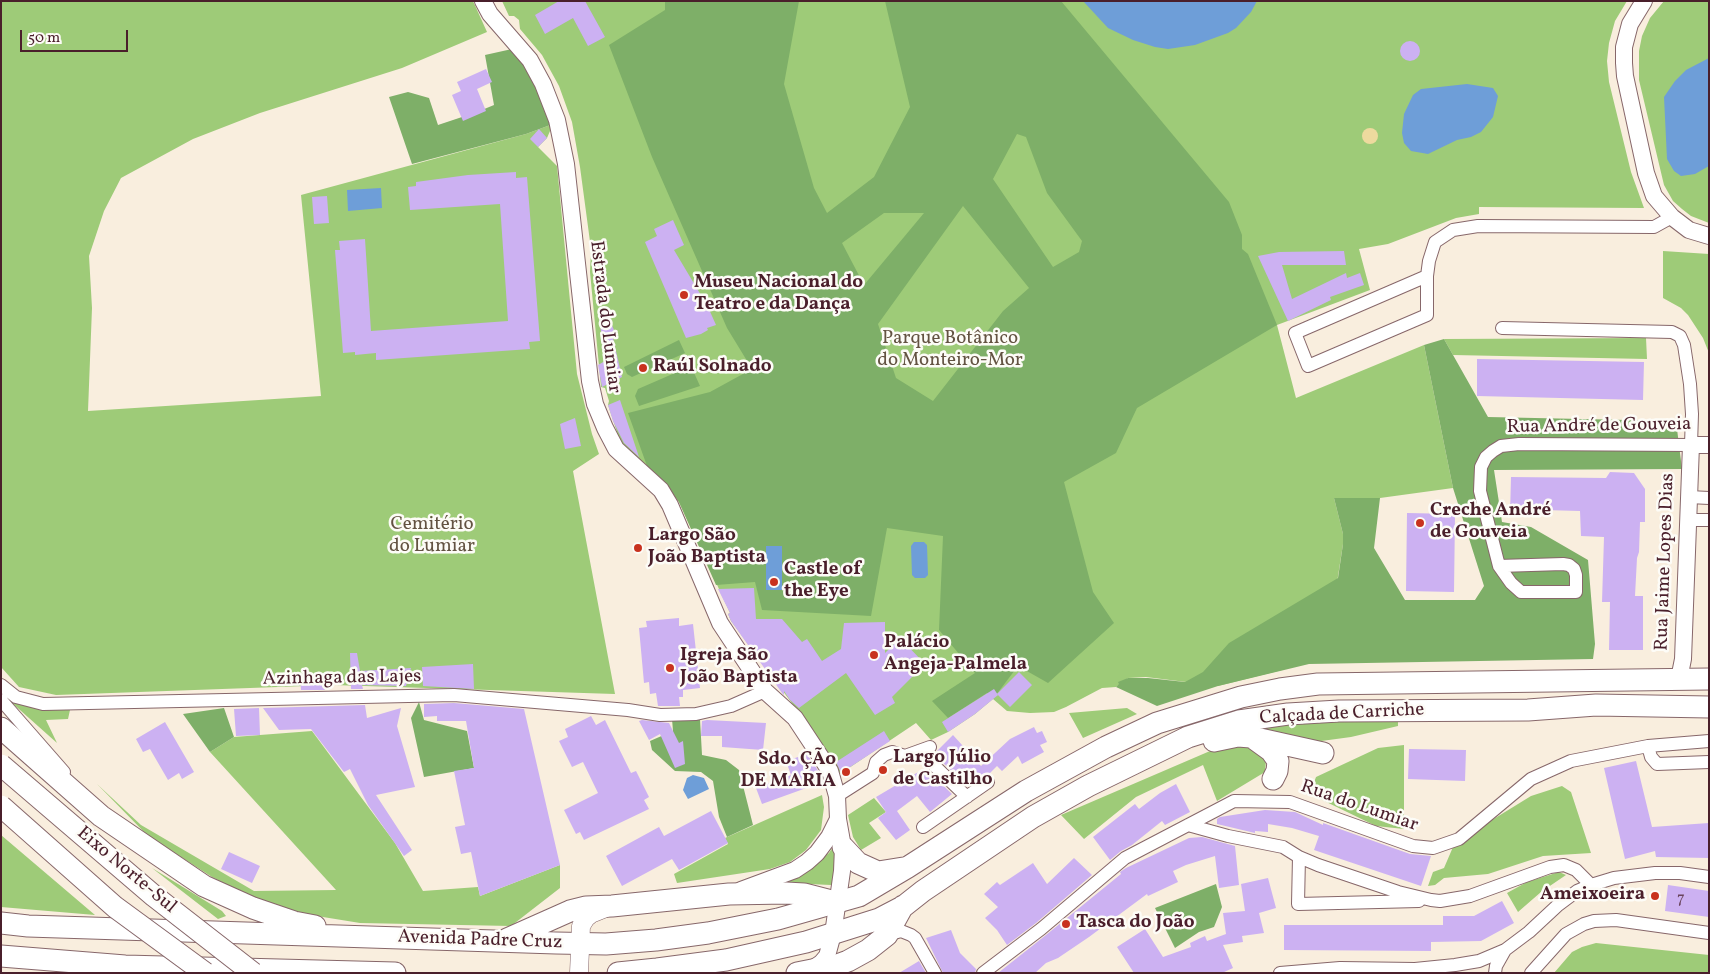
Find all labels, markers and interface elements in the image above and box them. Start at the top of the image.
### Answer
scale bar [22,20,130,52]
text: 50 m [28,28,60,49]
street label: Estrada do Lumiar [583,239,625,395]
place label: Museu Nacional do Teatro e da Dança [694,273,863,317]
marker: Museu Nacional do Teatro e da Dança [678,289,690,301]
park label: Parque Botânico do Monteiro-Mor [877,329,1023,373]
place label: Raúl Solnado [653,357,772,379]
marker: Raúl Solnado [637,362,649,374]
street label: Rua André de Gouveia [1506,414,1692,440]
street label: Rua Jaime Lopes Dias [1652,473,1680,651]
place label: Creche André de Gouveia [1430,501,1551,545]
park label: Cemitério do Lumiar [389,515,475,559]
marker: Creche André de Gouveia [1414,517,1426,529]
place label: Largo São João Baptista [648,526,766,570]
marker: Largo São João Baptista [632,542,644,554]
place label: Castle of the Eye [784,560,861,604]
marker: Castle of the Eye [768,576,780,588]
place label: Palácio Angeja-Palmela [884,633,1027,677]
place label: Igreja São João Baptista [680,646,798,690]
marker: Palácio Angeja-Palmela [868,649,880,661]
marker: Igreja São João Baptista [664,662,676,674]
street label: Azinhaga das Lajes [263,666,421,692]
street label: Calçada de Carriche [1259,699,1425,731]
place label: Largo Júlio de Castilho [893,748,993,792]
place label: Sdo. ÇÃo DE MARIA [740,750,836,794]
marker: Largo Júlio de Castilho [877,764,889,776]
marker: Sdo. ÇÃo DE MARIA [840,766,852,778]
street label: Rua do Lumiar [1297,776,1421,838]
street label: Eixo Norte-Sul [72,823,180,919]
place label: Ameixoeira [1540,885,1645,907]
marker: Ameixoeira [1649,890,1661,902]
house number: 7 [1677,890,1685,910]
place label: Tasca do João [1076,913,1195,935]
marker: Tasca do João [1060,918,1072,930]
street label: Avenida Padre Cruz [397,927,563,955]

